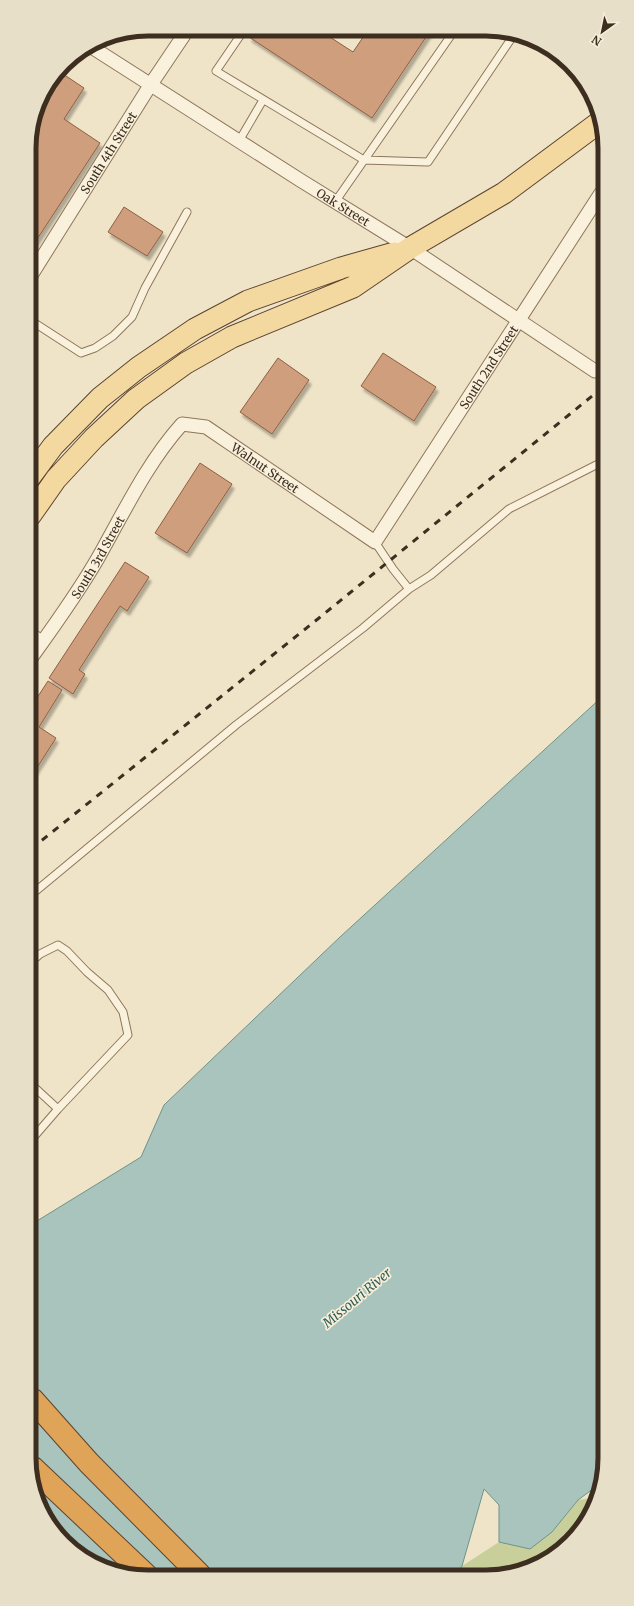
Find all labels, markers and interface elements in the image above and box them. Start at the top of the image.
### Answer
north arrow [582,12,622,52]
text: N [589,32,604,49]
street label: South 4th Street [77,108,140,196]
street label: Oak Street [314,185,373,229]
street label: South 2nd Street [456,322,521,412]
street label: Walnut Street [228,439,302,496]
street label: South 3rd Street [67,513,127,601]
water label: Missouri River [318,1264,395,1332]

